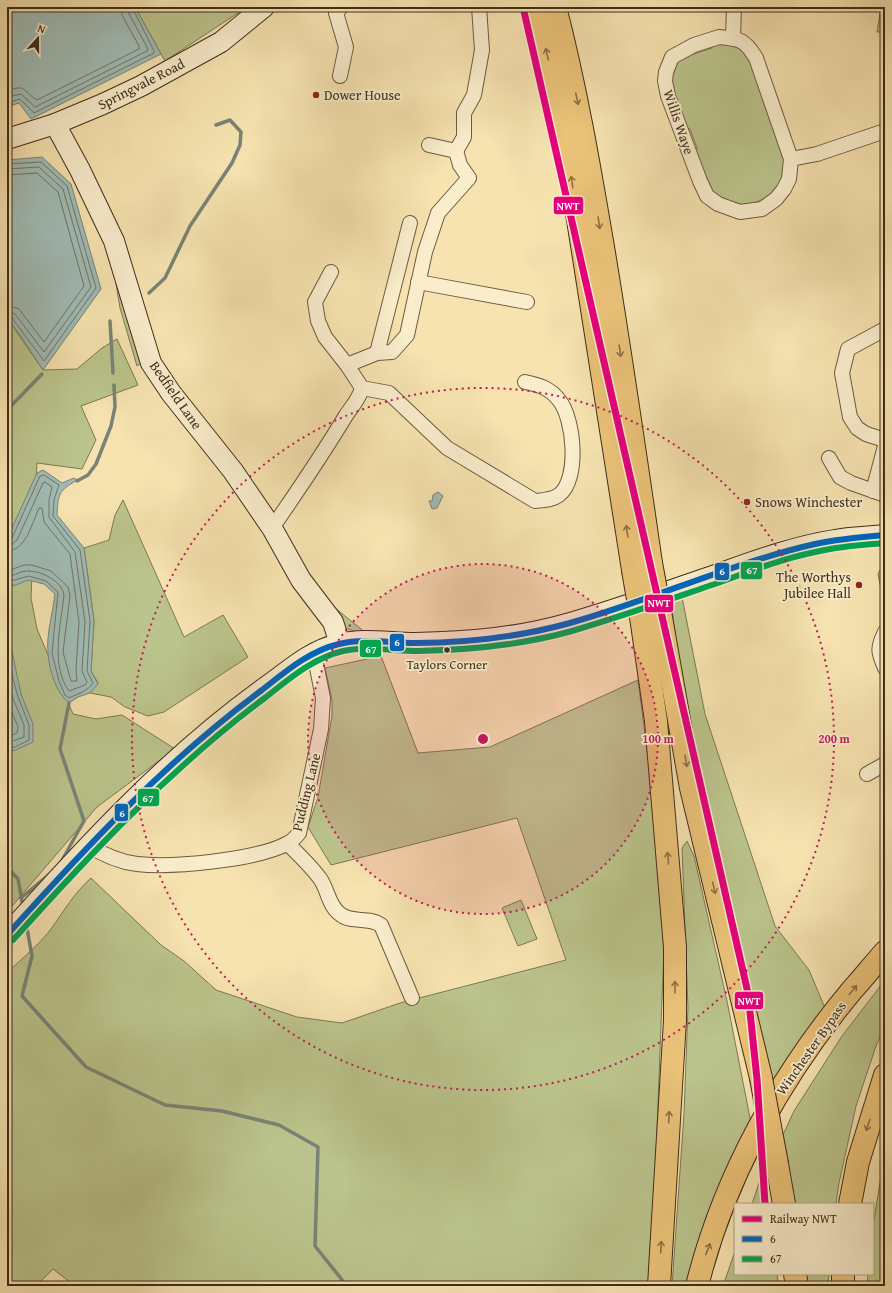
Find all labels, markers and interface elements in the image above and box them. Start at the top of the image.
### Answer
north arrow [18,18,58,58]
text: N [35,20,48,38]
one-way arrow [542,48,550,61]
street label: Springvale Road [94,53,188,114]
place label: Dower House [324,85,401,105]
street label: Willis Waye [659,87,700,158]
marker: Dower House [311,90,321,100]
one-way arrow [574,93,582,106]
one-way arrow [568,176,576,189]
line badge: NWT [553,196,584,215]
text: NWT [556,198,580,214]
one-way arrow [595,216,603,229]
one-way arrow [616,344,624,357]
street label: Bedfield Lane [145,357,207,434]
place label: Snows Winchester [755,492,862,512]
marker: Snows Winchester [742,497,752,507]
one-way arrow [623,525,631,538]
line badge: 67 [740,561,763,580]
line badge: 6 [714,562,730,581]
text: 67 [746,562,758,578]
text: 6 [719,563,725,579]
place label: The Worthys Jubilee Hall [776,567,851,603]
marker: The Worthys Jubilee Hall [854,580,864,590]
line badge: NWT [644,594,674,613]
text: NWT [647,595,671,611]
line badge: 6 [389,633,405,652]
text: 6 [394,634,400,650]
line badge: 67 [359,639,382,658]
text: 67 [365,641,377,657]
marker: Taylors Corner [442,645,452,655]
place label: Taylors Corner [407,655,488,674]
text: 100 m [642,730,675,747]
text: 200 m [818,730,851,747]
centre of rings [476,732,490,746]
street label: Pudding Lane [287,750,325,833]
one-way arrow [682,754,690,767]
line badge: 67 [137,788,160,807]
text: 67 [142,790,154,806]
line badge: 6 [114,803,129,822]
text: 6 [119,805,125,821]
one-way arrow [665,852,672,865]
one-way arrow [711,881,718,894]
one-way arrow [671,981,679,994]
one-way arrow [848,985,857,996]
line badge: NWT [734,991,764,1010]
text: NWT [737,993,761,1009]
street label: Winchester Bypass [771,997,851,1099]
one-way arrow [665,1111,672,1124]
one-way arrow [864,1119,871,1132]
legend [734,1203,874,1275]
text: Railway NWT [770,1210,837,1227]
text: 6 [770,1230,776,1247]
one-way arrow [658,1241,665,1254]
one-way arrow [704,1243,712,1255]
text: 67 [770,1250,782,1267]

